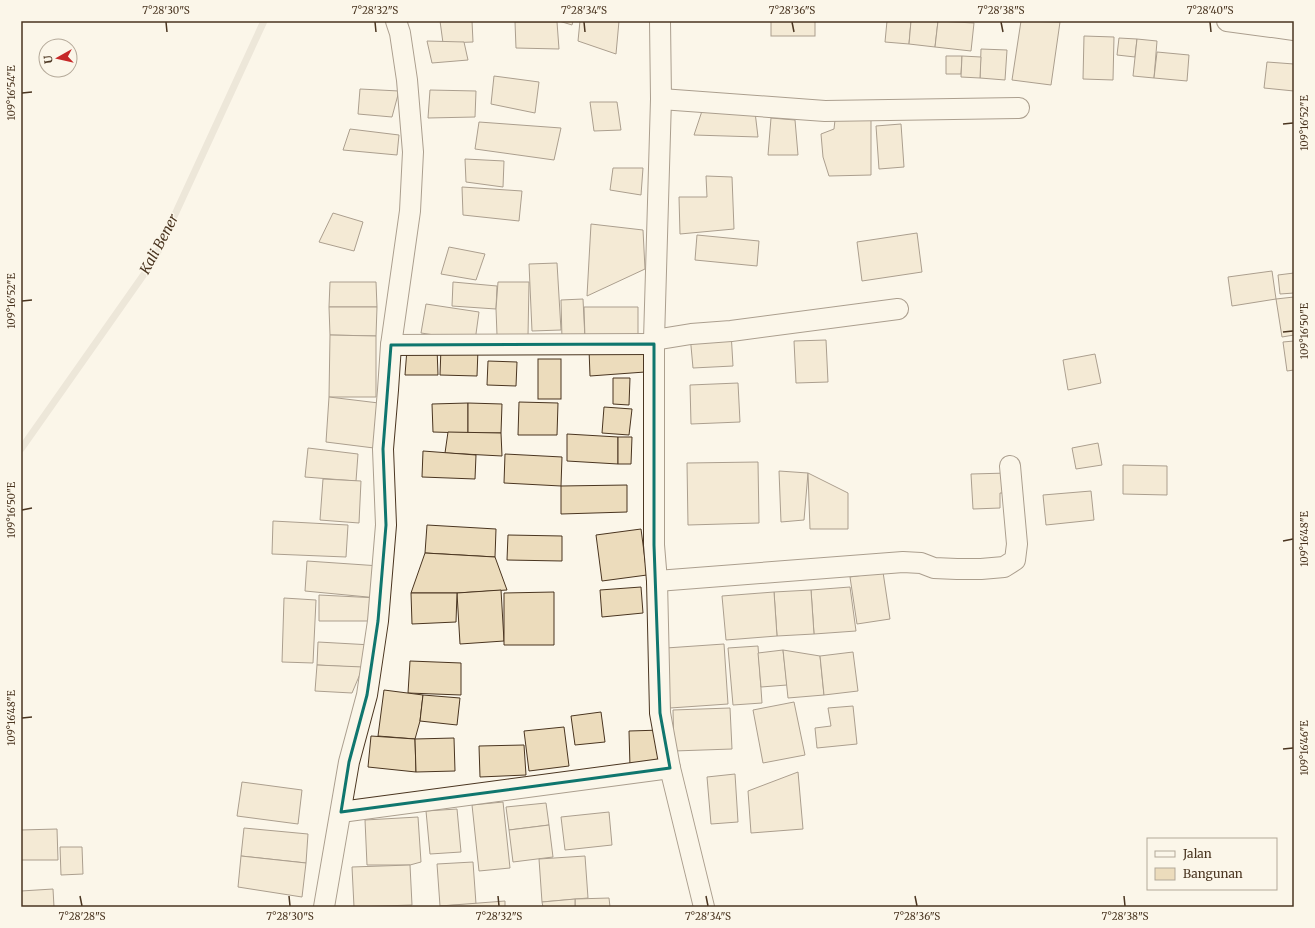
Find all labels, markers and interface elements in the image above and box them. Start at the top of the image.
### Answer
text: 7°28'30"S [142,4,190,17]
text: 7°28'32"S [352,4,398,17]
text: 7°28'34"S [561,4,607,17]
text: 7°28'36"S [769,4,815,17]
text: 7°28'38"S [978,4,1024,17]
text: 7°28'40"S [1187,4,1233,17]
north arrow [38,38,78,78]
text: U [40,54,56,64]
text: 109°16'54"E [5,65,18,121]
text: 109°16'52"E [1298,95,1311,151]
water label: Kali Bener [135,211,182,278]
text: 109°16'52"E [5,273,18,329]
text: 109°16'50"E [1298,302,1311,359]
text: 109°16'50"E [5,481,18,538]
text: 109°16'48"E [1298,511,1311,567]
text: 109°16'48"E [5,690,18,746]
text: 109°16'46"E [1298,720,1311,776]
legend [1147,838,1277,890]
text: Jalan [1182,846,1212,861]
text: Bangunan [1183,866,1243,881]
text: 7°28'28"S [59,910,106,923]
text: 7°28'30"S [266,910,314,923]
text: 7°28'32"S [476,910,522,923]
text: 7°28'34"S [685,910,731,923]
text: 7°28'36"S [894,910,940,923]
text: 7°28'38"S [1102,910,1148,923]

